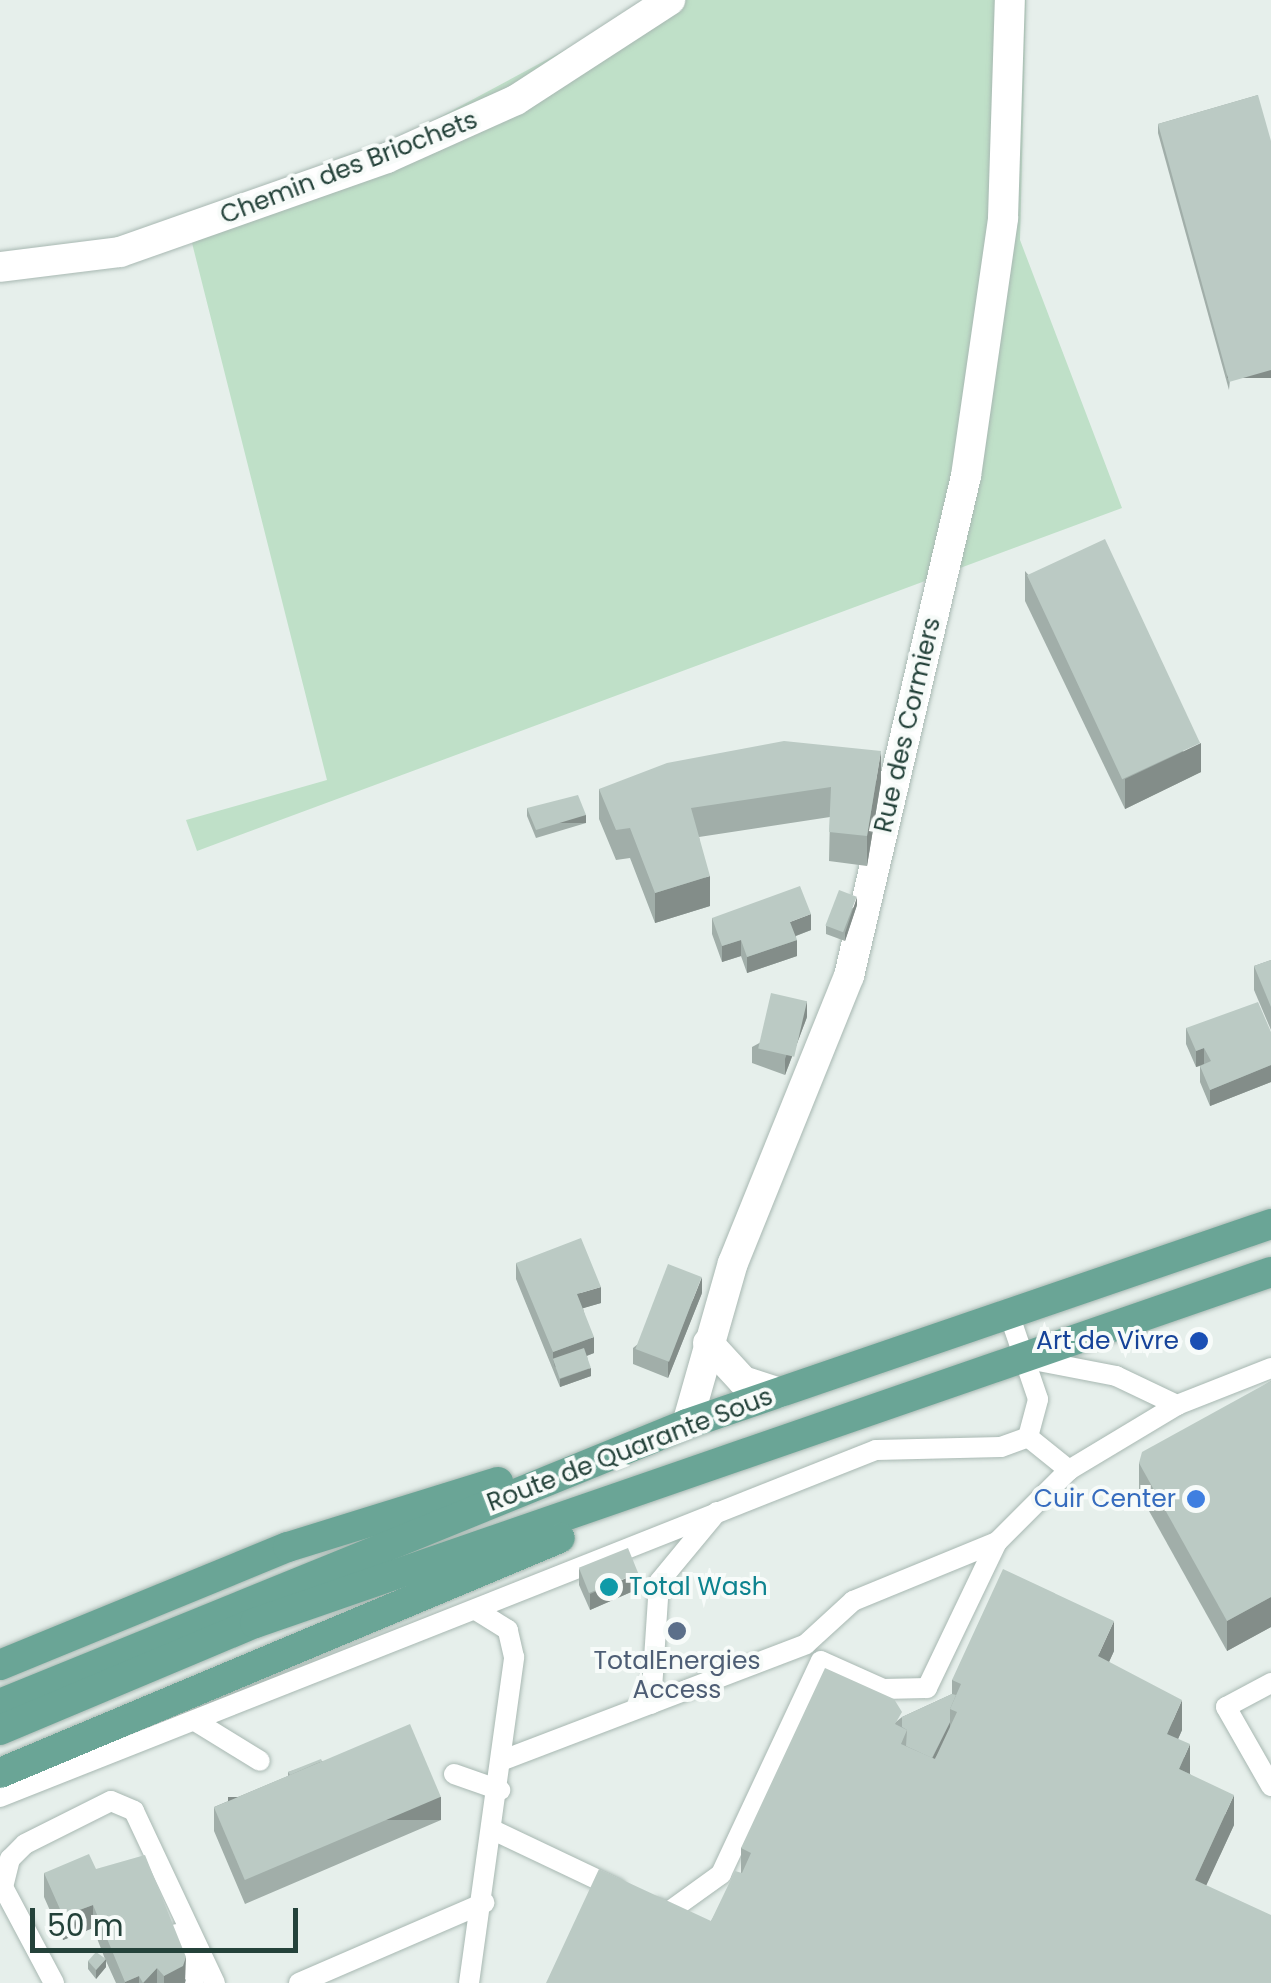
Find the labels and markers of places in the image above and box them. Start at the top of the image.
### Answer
place label: Art de Vivre [1036,1326,1179,1356]
marker: Art de Vivre [1188,1330,1210,1352]
place label: Cuir Center [1034,1484,1176,1514]
marker: Cuir Center [1185,1488,1207,1510]
place label: Total Wash [629,1572,768,1602]
marker: Total Wash [598,1576,620,1598]
marker: TotalEnergies Access [666,1620,688,1642]
place label: TotalEnergies Access [594,1647,760,1706]

